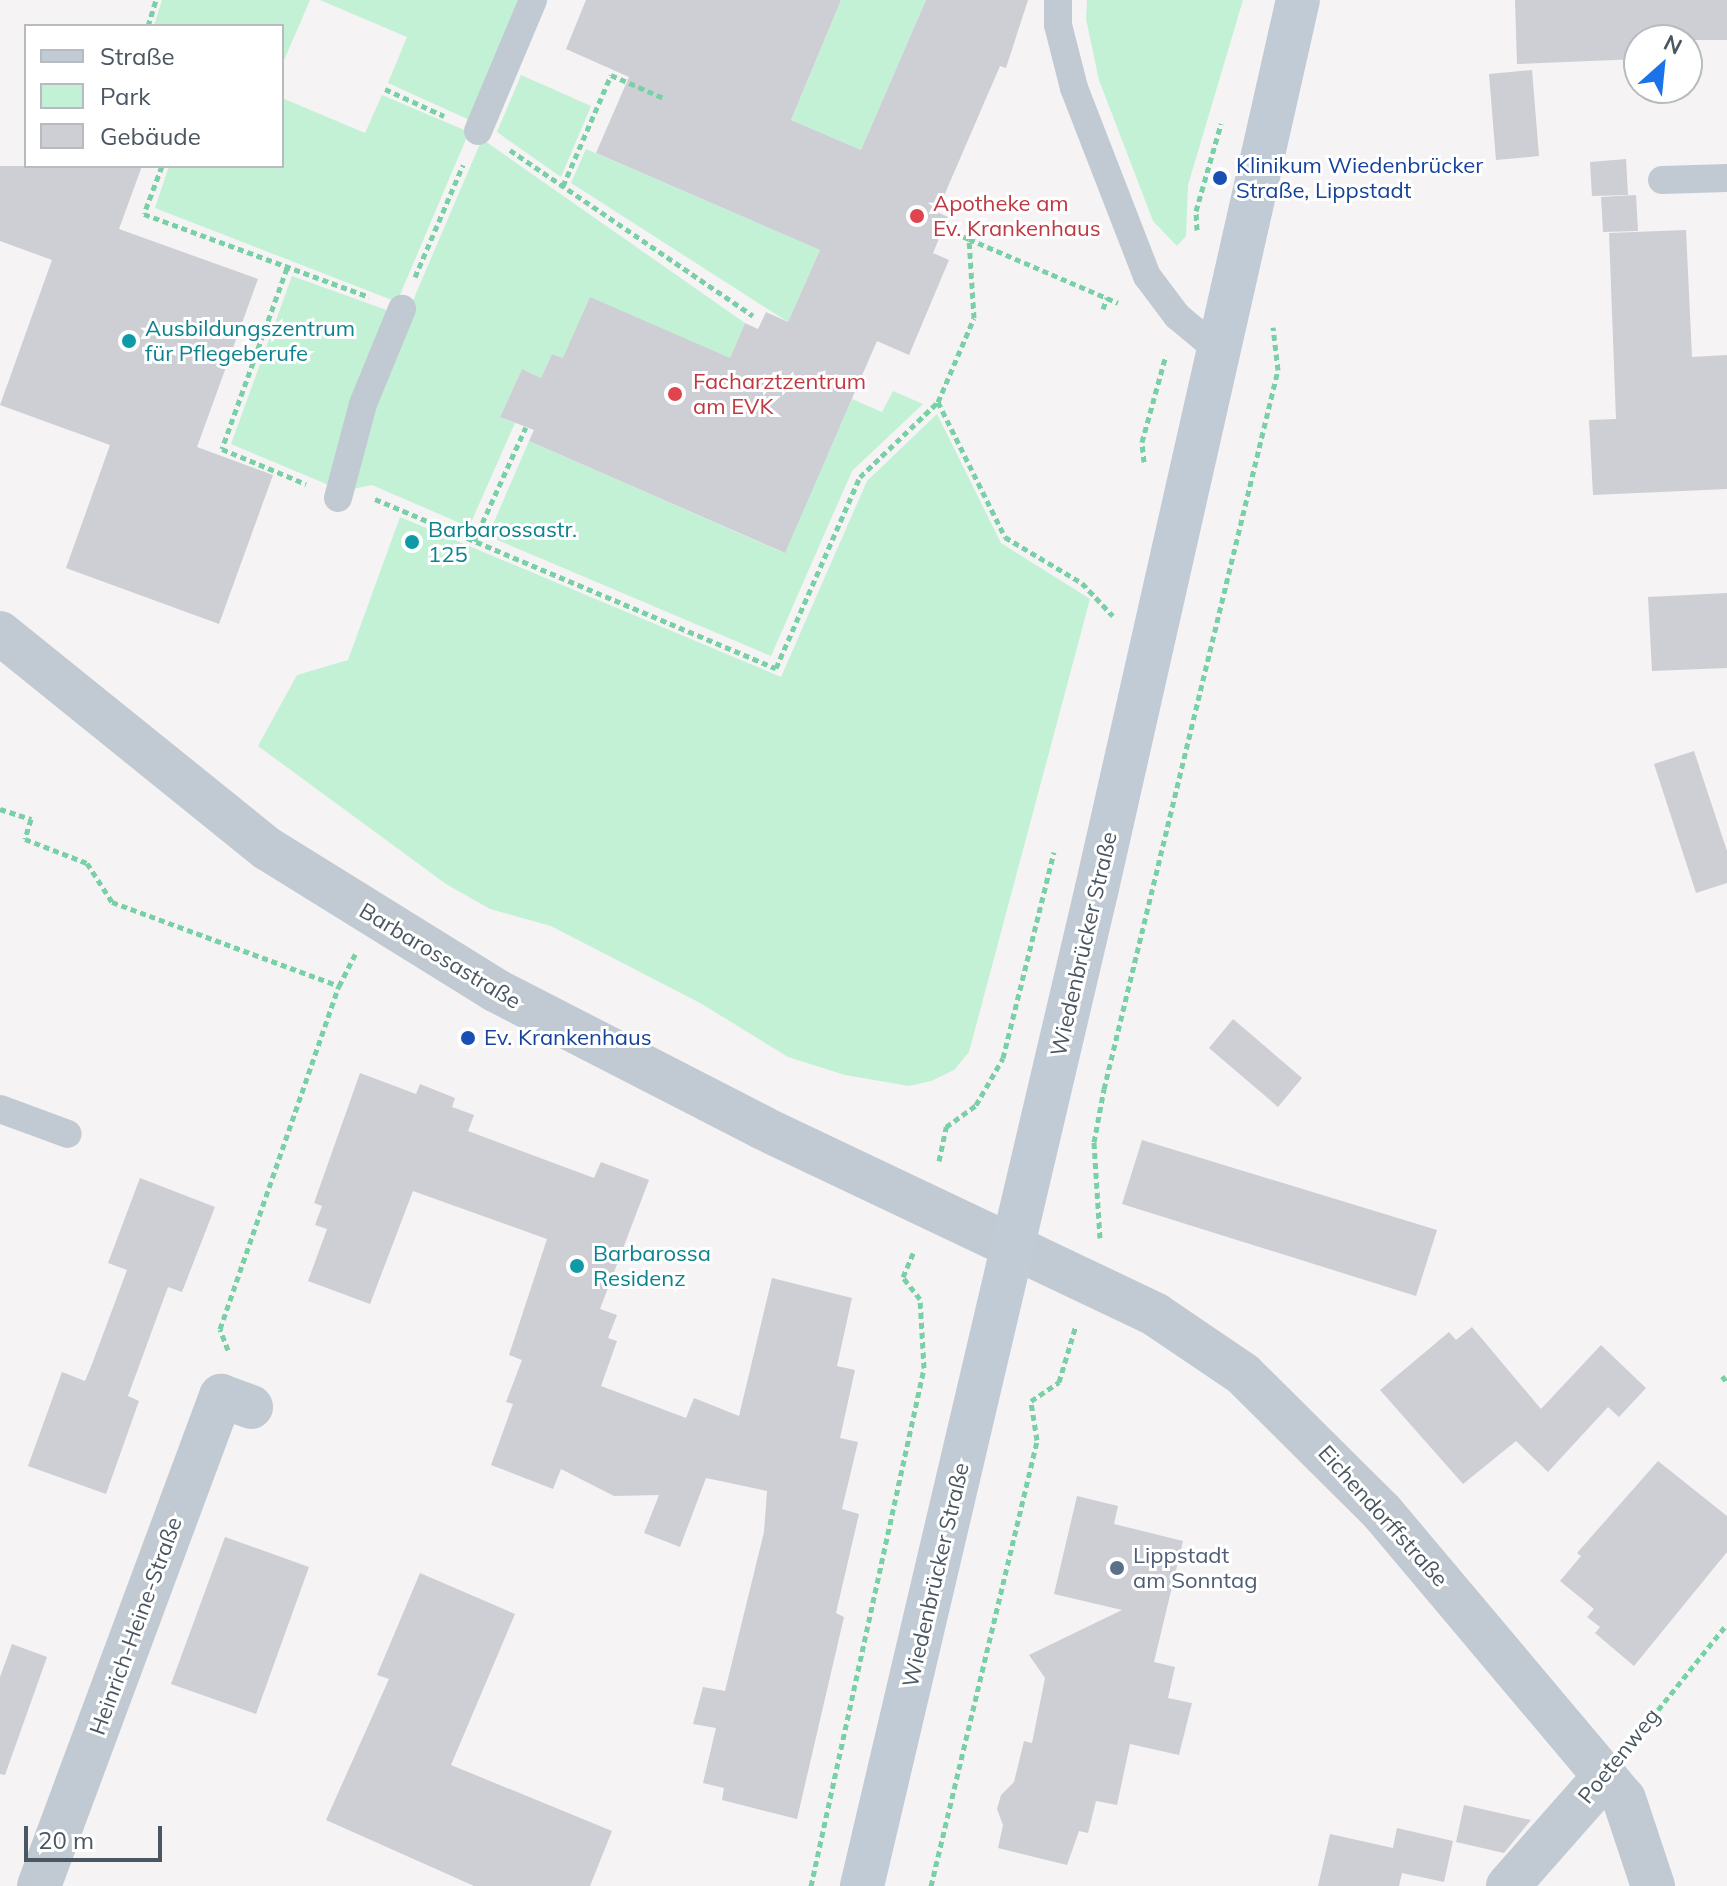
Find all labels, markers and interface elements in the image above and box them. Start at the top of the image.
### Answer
legend [24,24,284,168]
north arrow [1623,24,1703,104]
text: N [1659,28,1687,61]
text: Straße [100,41,175,71]
text: Park [100,81,151,111]
text: Gebäude [100,121,201,151]
place label: Klinikum Wiedenbrücker Straße, Lippstadt [1236,152,1483,204]
marker: Klinikum Wiedenbrücker Straße, Lippstadt [1211,169,1229,187]
place label: Apotheke am Ev. Krankenhaus [933,190,1101,242]
marker: Apotheke am Ev. Krankenhaus [908,207,926,225]
place label: Ausbildungszentrum für Pflegeberufe [145,315,355,366]
marker: Ausbildungszentrum für Pflegeberufe [120,332,138,350]
place label: Facharztzentrum am EVK [693,368,866,420]
marker: Facharztzentrum am EVK [664,383,686,405]
place label: Barbarossastr. 125 [428,516,577,568]
marker: Barbarossastr. 125 [403,533,421,551]
street label: Wiedenbrücker Straße [1045,829,1123,1059]
street label: Barbarossastraße [355,897,525,1015]
place label: Ev. Krankenhaus [484,1025,652,1051]
marker: Ev. Krankenhaus [459,1029,477,1047]
place label: Barbarossa Residenz [593,1240,711,1292]
marker: Barbarossa Residenz [568,1257,586,1275]
street label: Eichendorffstraße [1313,1440,1453,1592]
street label: Wiedenbrücker Straße [897,1460,975,1690]
street label: Heinrich-Heine-Straße [84,1513,188,1739]
place label: Lippstadt am Sonntag [1133,1542,1257,1594]
marker: Lippstadt am Sonntag [1108,1559,1126,1577]
street label: Poetenweg [1573,1703,1665,1809]
scale bar [28,1810,166,1860]
text: 20 m [38,1825,94,1855]

